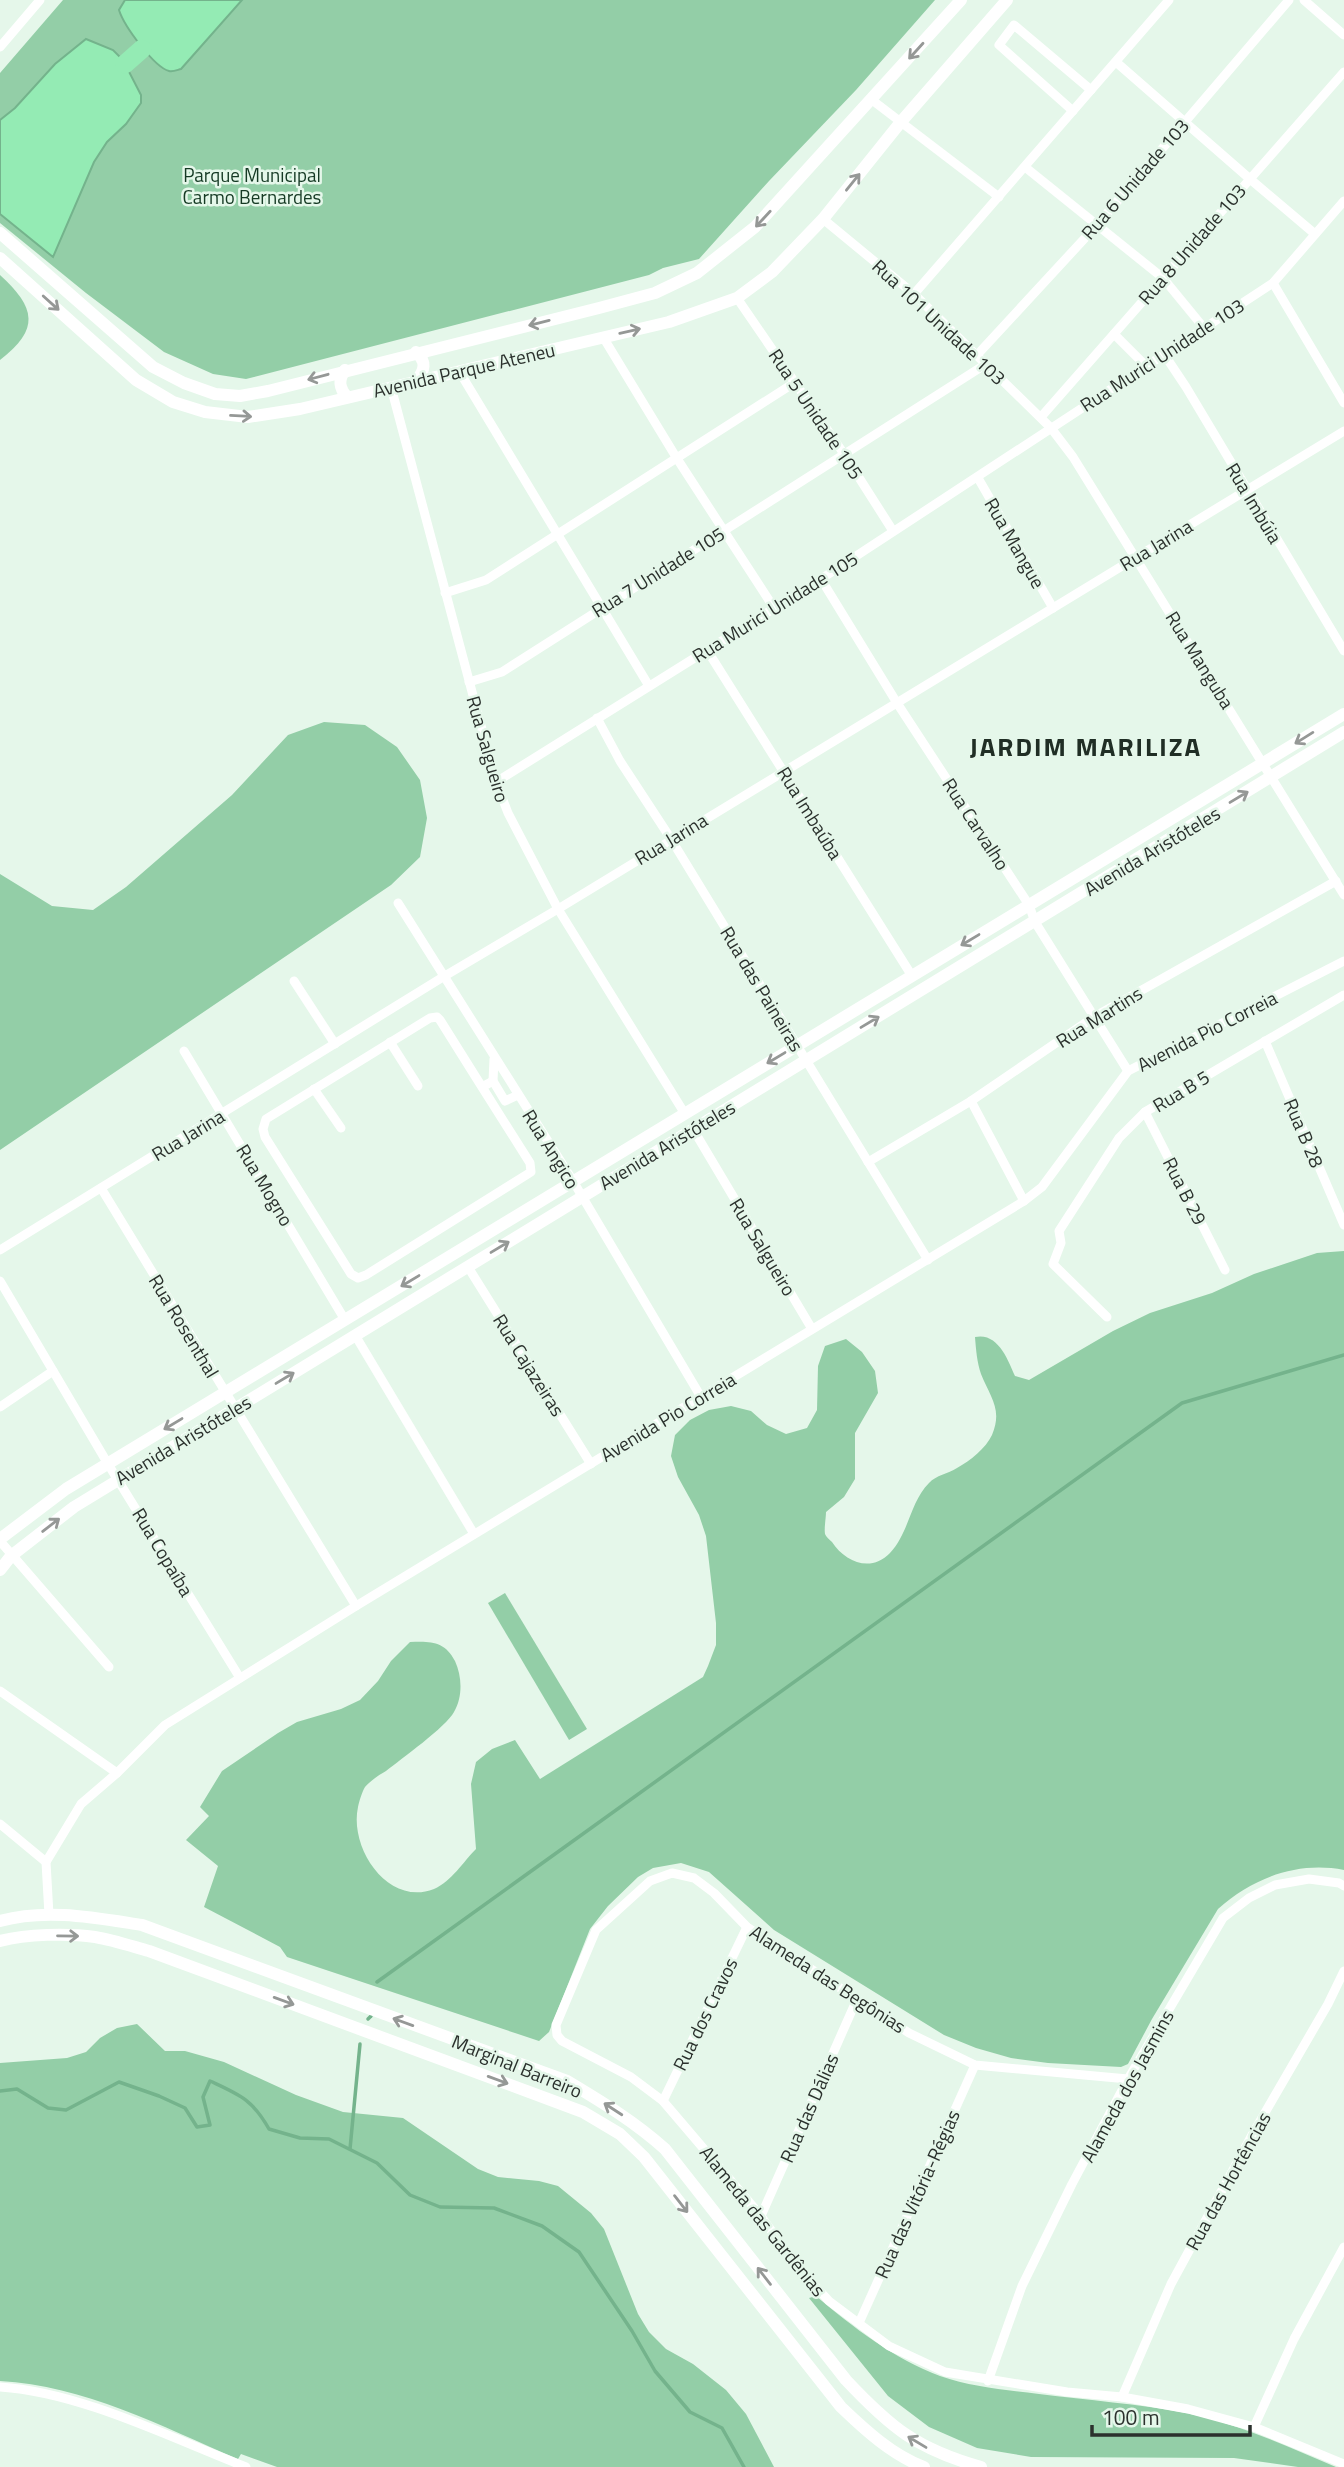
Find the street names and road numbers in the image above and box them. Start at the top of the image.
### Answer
street label: Rua 6 Unidade 103 [1074,112,1195,246]
street label: Rua 8 Unidade 103 [1131,177,1252,311]
street label: Rua 101 Unidade 103 [866,252,1013,391]
street label: Rua Murici Unidade 103 [1074,290,1250,419]
street label: Avenida Parque Ateneu [370,334,558,405]
street label: Rua 5 Unidade 105 [762,343,871,485]
street label: Rua Imbúia [1219,457,1290,549]
street label: Rua Mangue [978,492,1053,594]
street label: Rua Jarina [1114,511,1198,578]
street label: Rua 7 Unidade 105 [586,519,730,624]
street label: Rua Murici Unidade 105 [686,544,863,669]
street label: Rua Manguba [1159,605,1242,715]
street label: Rua Salgueiro [459,692,518,806]
street label: Rua Imbaúba [770,760,851,865]
street label: Rua Carvalho [936,772,1017,876]
street label: Avenida Aristóteles [1078,798,1225,903]
street label: Rua Jarina [629,805,713,872]
street label: Rua das Paineiras [713,921,811,1057]
street label: Rua Martins [1050,978,1148,1055]
street label: Avenida Pio Correia [1132,983,1282,1078]
street label: Rua B 5 [1147,1062,1215,1119]
street label: Avenida Aristóteles [593,1092,740,1197]
street label: Rua B 28 [1277,1094,1332,1172]
street label: Rua Jarina [146,1101,230,1168]
street label: Rua Angico [516,1103,587,1194]
street label: Rua Mogno [229,1138,301,1231]
street label: Rua B 29 [1156,1152,1215,1230]
street label: Rua Salgueiro [723,1192,804,1301]
street label: Rua Rosenthal [142,1268,227,1383]
street label: Rua Cajazeiras [486,1308,573,1422]
street label: Avenida Pio Correia [594,1364,741,1469]
street label: Avenida Aristóteles [109,1387,256,1492]
street label: Rua Copaíba [126,1502,202,1602]
street label: Alameda das Begônias [745,1917,912,2040]
street label: Rua dos Cravos [665,1952,745,2075]
street label: Alameda dos Jasmins [1073,2004,1181,2167]
street label: Marginal Barreiro [448,2026,587,2105]
street label: Rua das Dálias [772,2048,846,2167]
street label: Rua das Vitória-Régias [866,2105,967,2283]
street label: Rua das Hortências [1177,2106,1278,2255]
street label: Alameda das Gardênias [693,2139,834,2303]

